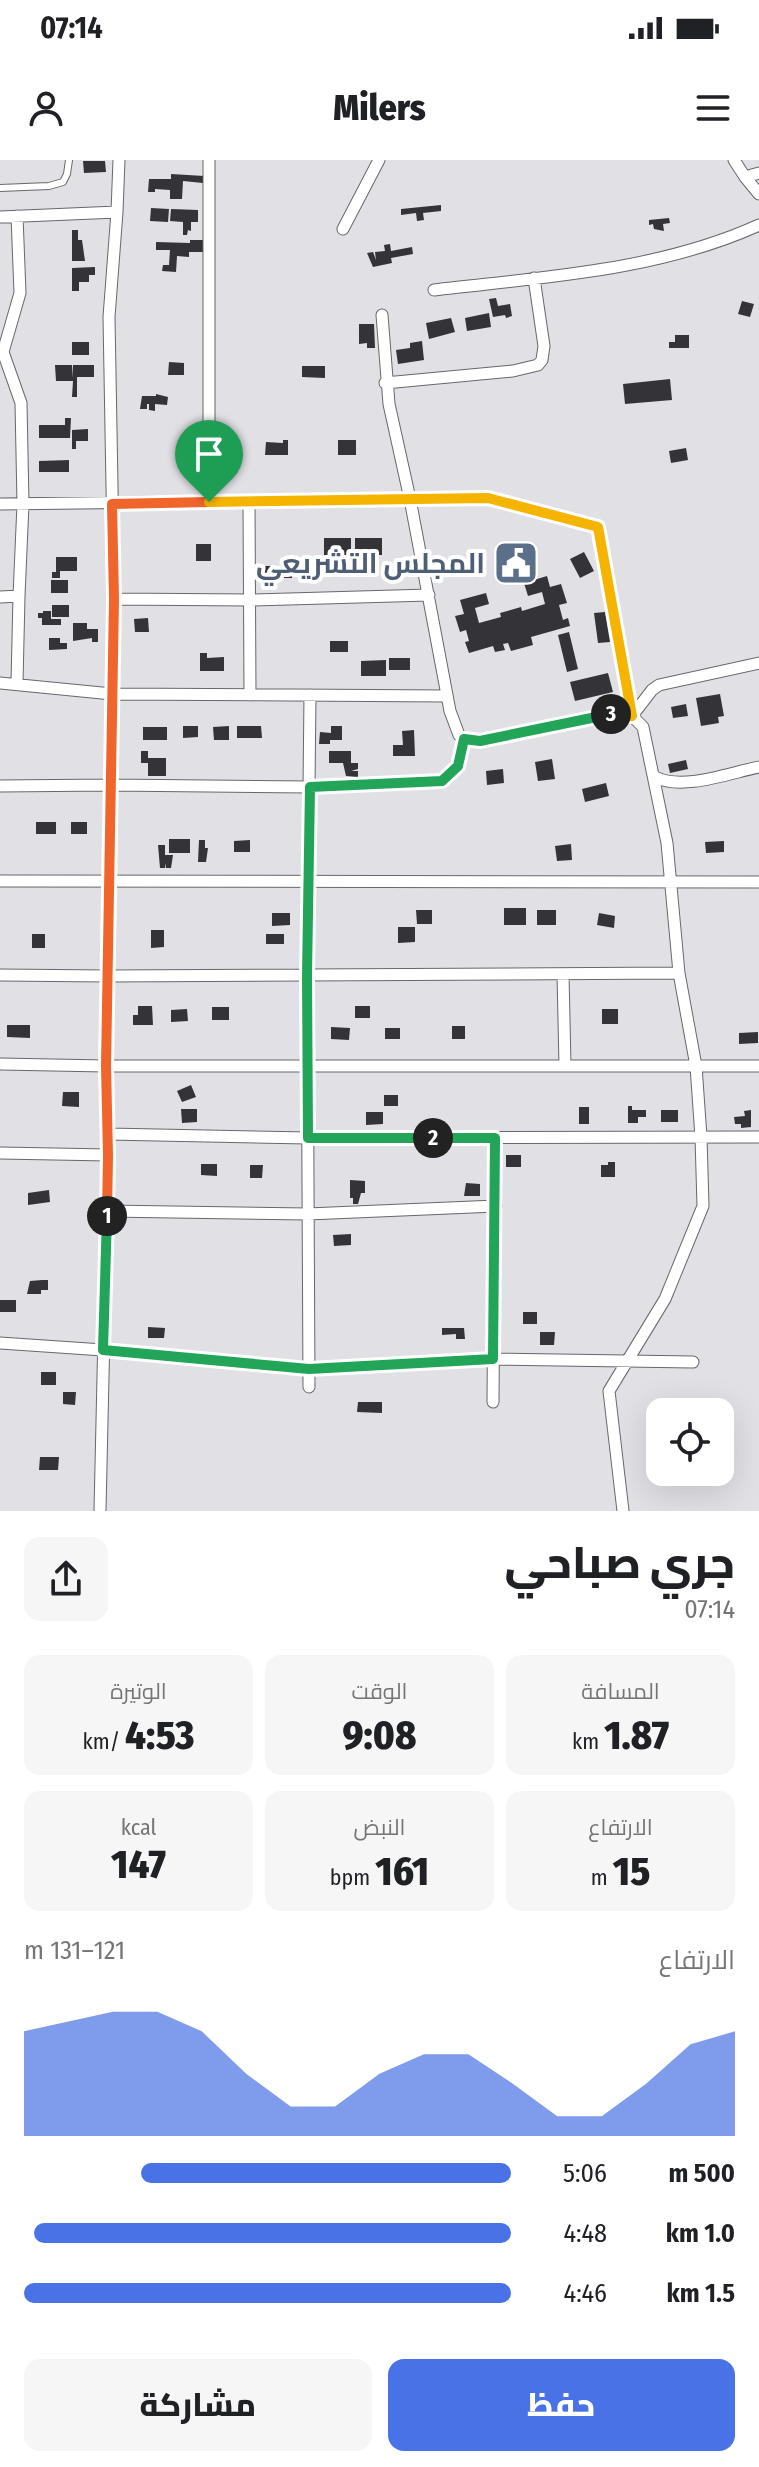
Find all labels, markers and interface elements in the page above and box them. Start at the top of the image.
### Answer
text: 07:14 [40,10,103,46]
icon: person [24,86,68,130]
text: Milers [333,86,426,130]
icon: menu [691,86,735,130]
pin [175,420,243,502]
icon: arrive [187,432,231,476]
public building icon: المجلس التشريعي [492,539,540,587]
place label: المجلس التشريعي [256,547,485,586]
pin: 3 [591,694,631,734]
text: 3 [606,700,616,727]
pin: 2 [413,1118,453,1158]
text: 2 [428,1124,438,1151]
pin: 1 [87,1196,127,1236]
text: 1 [102,1202,112,1229]
map controls [646,1398,734,1486]
button: locate [646,1398,734,1486]
button: share [24,1537,108,1621]
text: جري صباحي [504,1537,735,1590]
text: 07:14 [684,1594,735,1625]
text: الوتيرة [110,1678,167,1705]
text: الوقت [351,1678,408,1705]
text: المسافة [581,1678,660,1705]
text: 4:53 [125,1712,195,1760]
text: 9:08 [343,1712,417,1760]
text: 1.87 [604,1712,669,1760]
text: /km [82,1728,125,1755]
text: km [572,1728,604,1755]
text: kcal [121,1814,156,1841]
text: النبض [354,1814,405,1841]
text: الارتفاع [588,1814,653,1841]
text: 147 [111,1841,166,1889]
text: 161 [375,1848,429,1896]
text: 15 [613,1848,650,1896]
text: bpm [330,1864,375,1891]
text: m [591,1864,613,1891]
text: 121–131 m [24,1935,125,1966]
text: الارتفاع [659,1945,735,1976]
text: 5:06 [563,2158,607,2189]
text: 500 m [669,2158,735,2189]
text: 4:48 [563,2218,607,2249]
text: 1.0 km [666,2218,735,2249]
text: 4:46 [564,2278,607,2309]
text: 1.5 km [667,2278,735,2309]
button: مشاركة [24,2359,372,2451]
button: حفظ [388,2359,735,2451]

